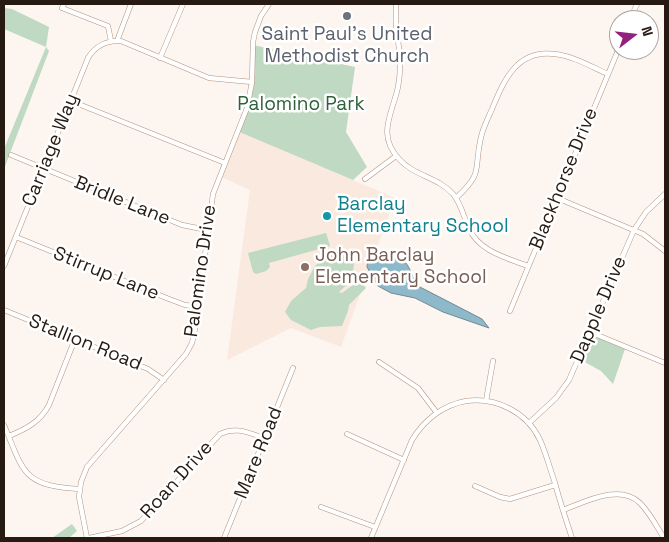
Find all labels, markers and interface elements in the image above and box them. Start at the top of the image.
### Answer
marker: Saint Paul's United Methodist Church [341,10,353,22]
north arrow [609,10,659,60]
place label: Saint Paul's United Methodist Church [262,24,432,68]
text: N [638,24,657,38]
street label: Carriage Way [18,90,84,210]
park label: Palomino Park [237,94,365,116]
street label: Blackhorse Drive [525,104,603,254]
street label: Bridle Lane [71,171,173,231]
place label: Barclay Elementary School [337,194,509,238]
street label: Palomino Drive [180,203,222,339]
marker: Barclay Elementary School [321,210,333,222]
street label: Stirrup Lane [50,242,162,306]
place label: John Barclay Elementary School [315,245,487,289]
street label: Dapple Drive [566,253,632,367]
marker: John Barclay Elementary School [299,261,311,273]
street label: Stallion Road [25,310,145,376]
street label: Mare Road [230,404,288,502]
street label: Roan Drive [136,436,218,524]

